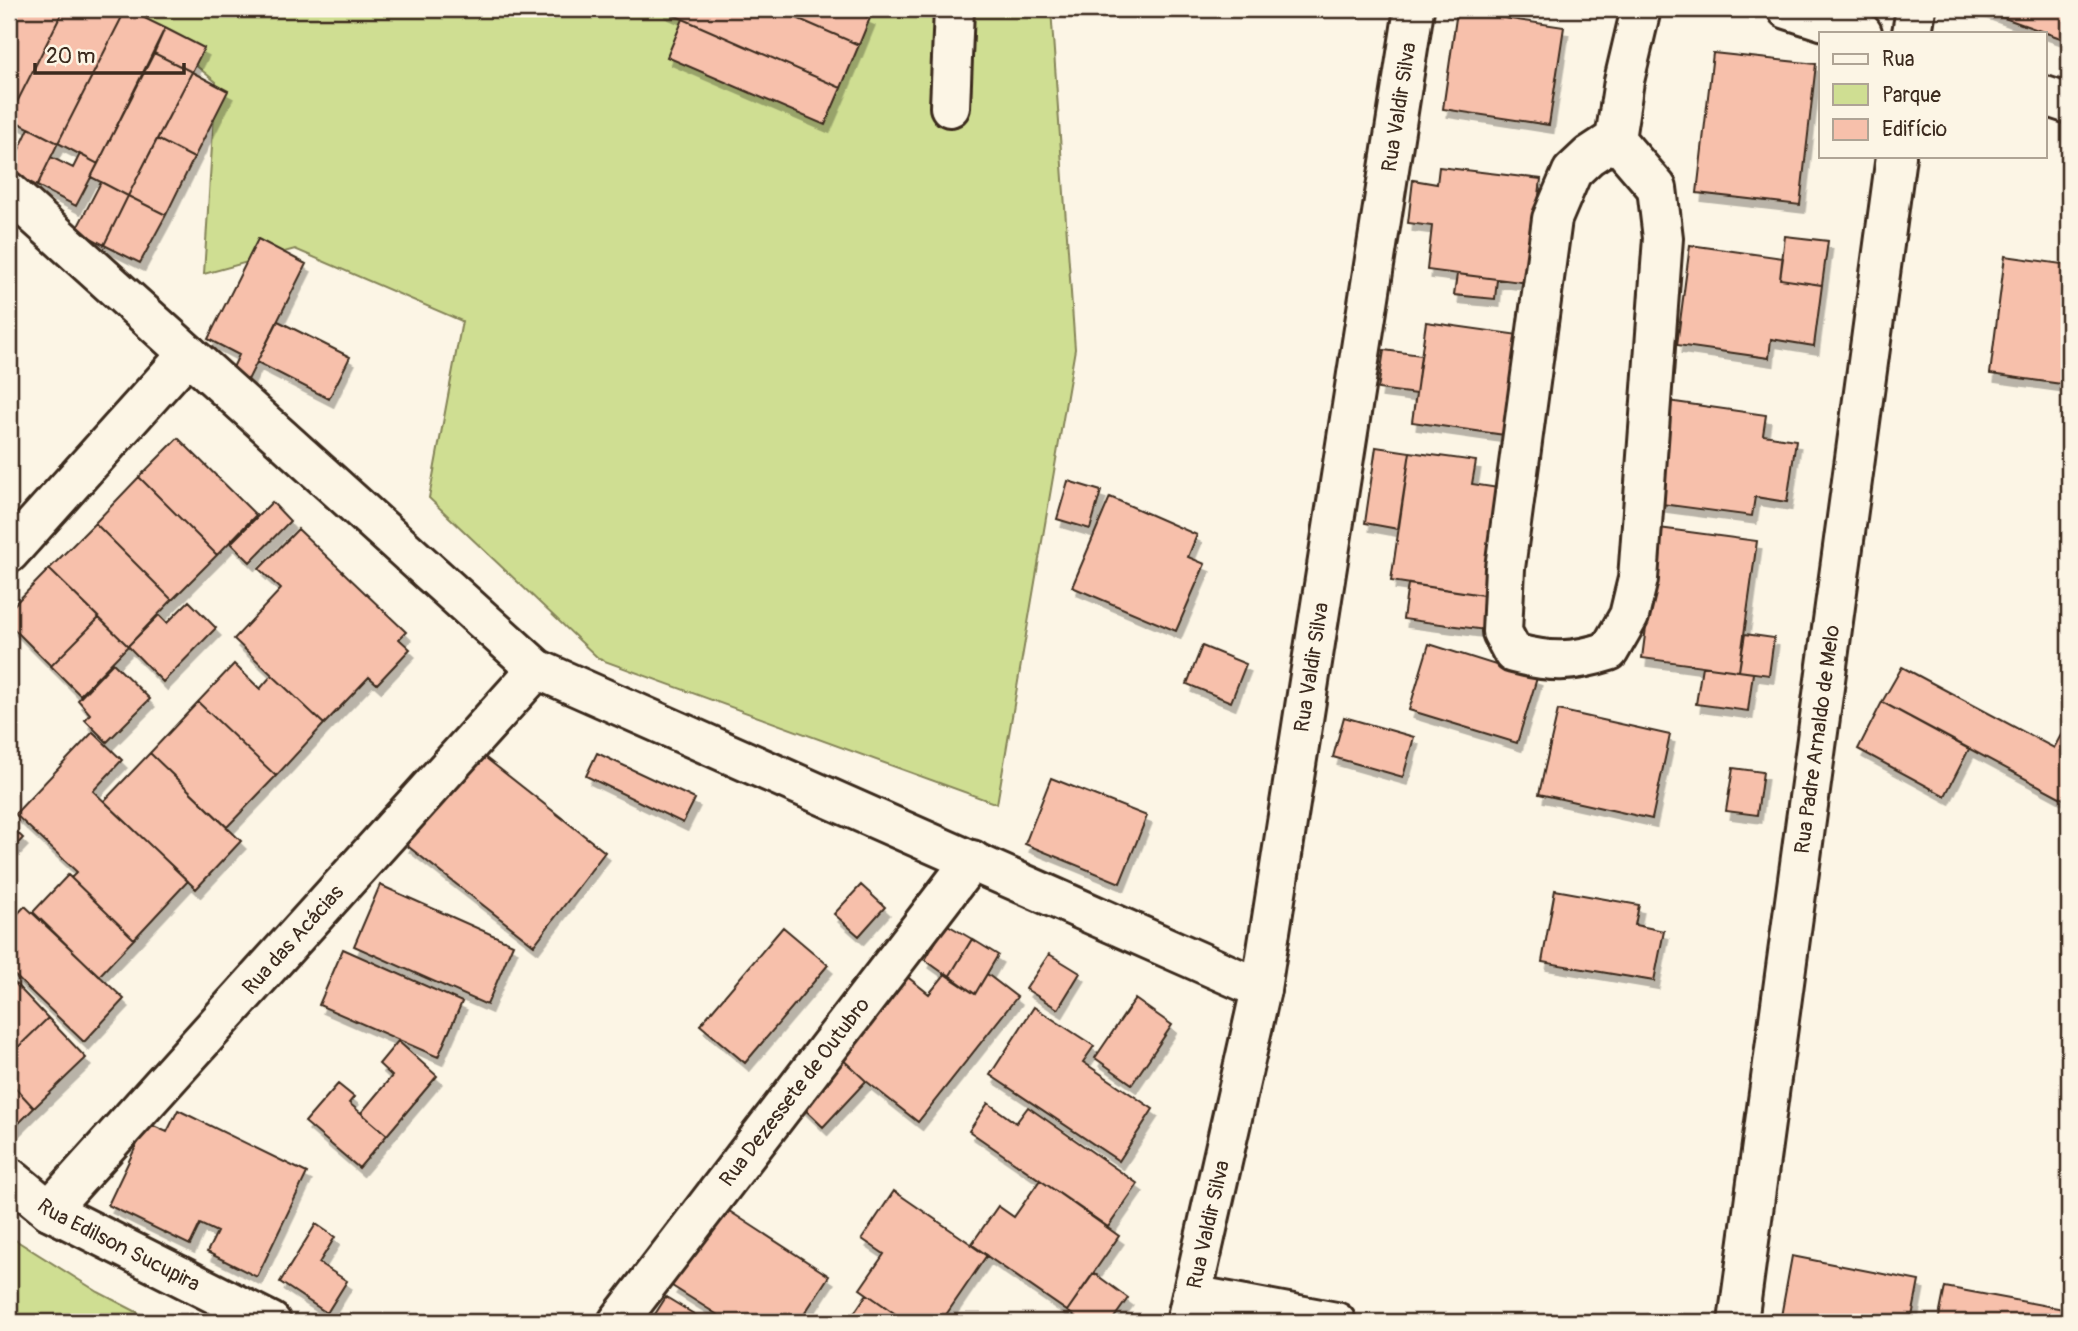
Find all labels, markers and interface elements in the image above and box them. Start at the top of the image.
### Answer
scale bar [35,32,184,76]
legend [1819,32,2046,158]
street label: Rua Valdir Silva [1375,40,1422,174]
text: 20 m [46,43,95,70]
text: Rua [1882,46,1915,73]
text: Parque [1882,82,1941,109]
text: Edifício [1882,116,1947,143]
street label: Rua Valdir Silva [1288,601,1335,734]
street label: Rua Padre Arnaldo de Melo [1788,623,1846,855]
street label: Rua das Acácias [236,879,350,1000]
street label: Rua Dezessete de Outubro [713,992,876,1192]
street label: Rua Valdir Silva [1180,1158,1236,1291]
street label: Rua Edilson Sucupira [32,1192,205,1298]

